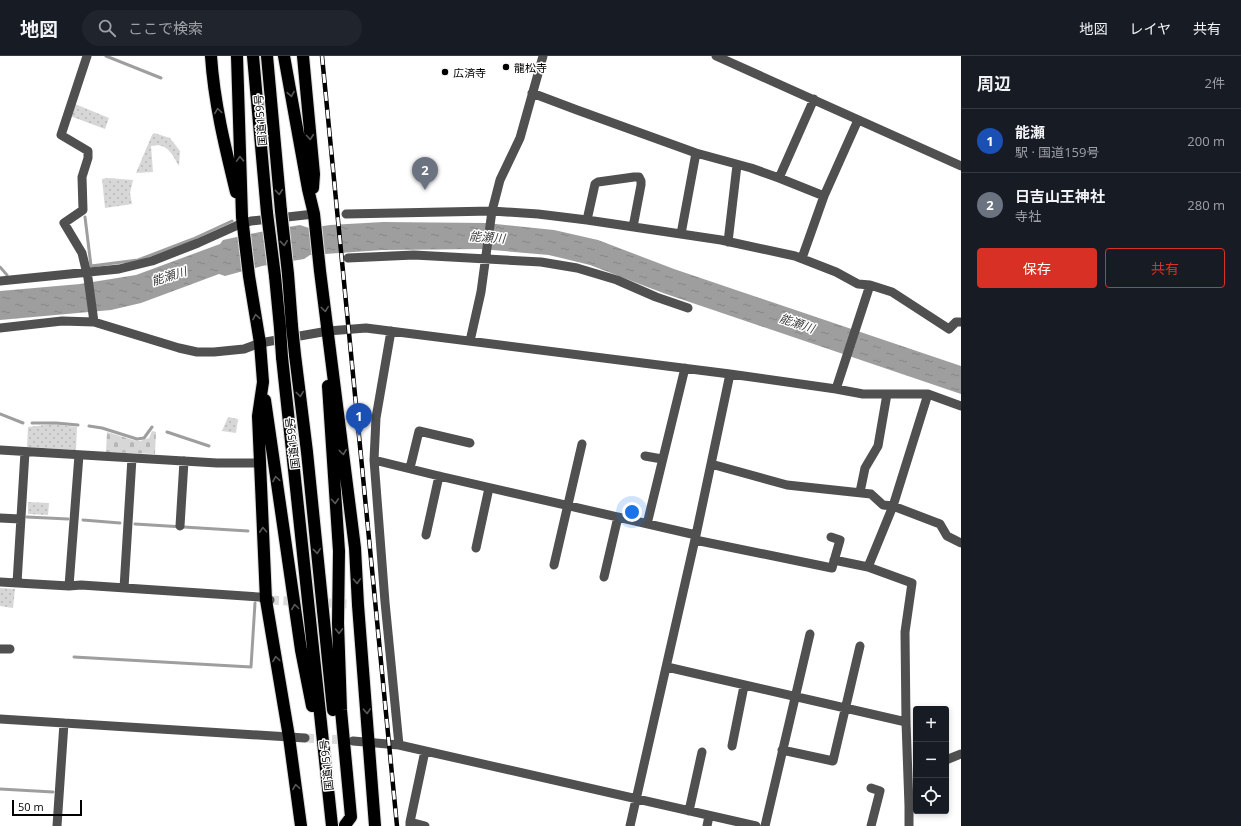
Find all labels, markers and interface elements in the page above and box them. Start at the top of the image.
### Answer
search box [82,10,362,46]
text: 地図 [20,16,58,42]
icon: search [96,17,118,39]
text: ここで検索 [128,18,203,38]
text: 地図 [1079,19,1107,38]
text: レイヤ [1129,19,1171,38]
text: 共有 [1193,19,1221,38]
place label: 龍松寺 [514,60,547,75]
marker: 龍松寺 [501,62,511,72]
place label: 広済寺 [453,65,486,80]
marker: 広済寺 [440,67,450,77]
text: 周辺 [977,72,1011,95]
text: 2件 [1205,74,1225,92]
one-way arrow [286,91,295,98]
street label: 国道159号 [250,94,270,146]
one-way arrow [214,107,223,114]
text: 能瀬 [1015,122,1045,142]
text: 1 [986,132,994,150]
text: 200 m [1187,132,1225,150]
one-way arrow [306,134,315,140]
text: 駅 · 国道159号 [1015,143,1099,161]
one-way arrow [236,156,244,162]
pin: 2 [412,157,438,190]
text: 日吉山王神社 [1015,186,1105,206]
one-way arrow [275,189,284,195]
text: 2 [986,196,994,214]
text: 280 m [1187,196,1225,214]
text: 寺社 [1015,207,1041,225]
water label: 能瀬川 [468,227,508,247]
one-way arrow [280,240,289,246]
button: 保存 [977,248,1097,288]
button: 共有 [1105,248,1225,288]
water label: 能瀬川 [149,262,191,289]
one-way arrow [320,306,329,312]
water label: 能瀬川 [777,309,819,338]
one-way arrow [252,313,261,320]
one-way arrow [295,391,304,397]
pin: 1 [346,403,372,436]
street label: 国道159号 [281,416,303,470]
one-way arrow [338,449,347,455]
one-way arrow [272,476,281,482]
one-way arrow [331,498,340,504]
your location [622,502,642,522]
one-way arrow [259,527,267,533]
one-way arrow [312,548,321,554]
one-way arrow [353,578,361,584]
one-way arrow [291,604,300,610]
one-way arrow [334,628,343,634]
one-way arrow [272,656,281,662]
map controls [913,706,949,814]
button: + [913,706,949,742]
one-way arrow [363,708,371,714]
street label: 国道159号 [316,738,336,792]
button: − [913,742,949,778]
button: locate [913,778,949,814]
one-way arrow [292,784,301,790]
scale bar [12,798,82,817]
text: 50 m [18,799,44,814]

